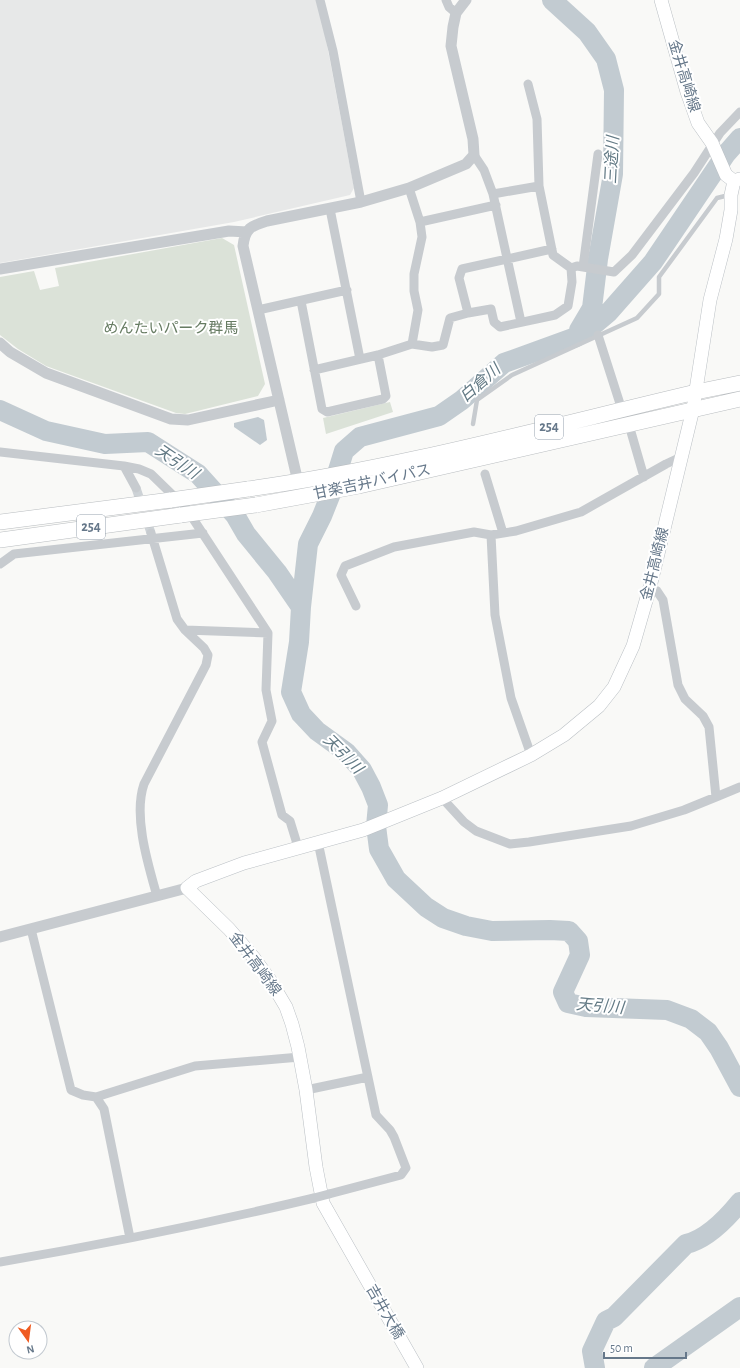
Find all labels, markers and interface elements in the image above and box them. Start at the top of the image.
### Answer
street label: 金井高崎線 [666,37,704,114]
water label: 三途川 [602,134,621,184]
park label: めんたいパーク群馬 [103,320,239,336]
water label: 白倉川 [456,359,505,405]
road number: 254 [535,415,563,439]
water label: 天引川 [153,441,204,483]
street label: 甘楽吉井バイパス [311,460,432,502]
road number: 254 [77,515,105,539]
street label: 金井高崎線 [637,525,671,602]
water label: 天引川 [320,731,368,778]
street label: 金井高崎線 [226,928,285,998]
water label: 天引川 [575,995,627,1016]
street label: 吉井大橋 [364,1281,408,1342]
north arrow [8,1320,48,1360]
scale bar [604,1334,686,1360]
text: 50 m [610,1342,633,1354]
text: N [25,1343,35,1355]

